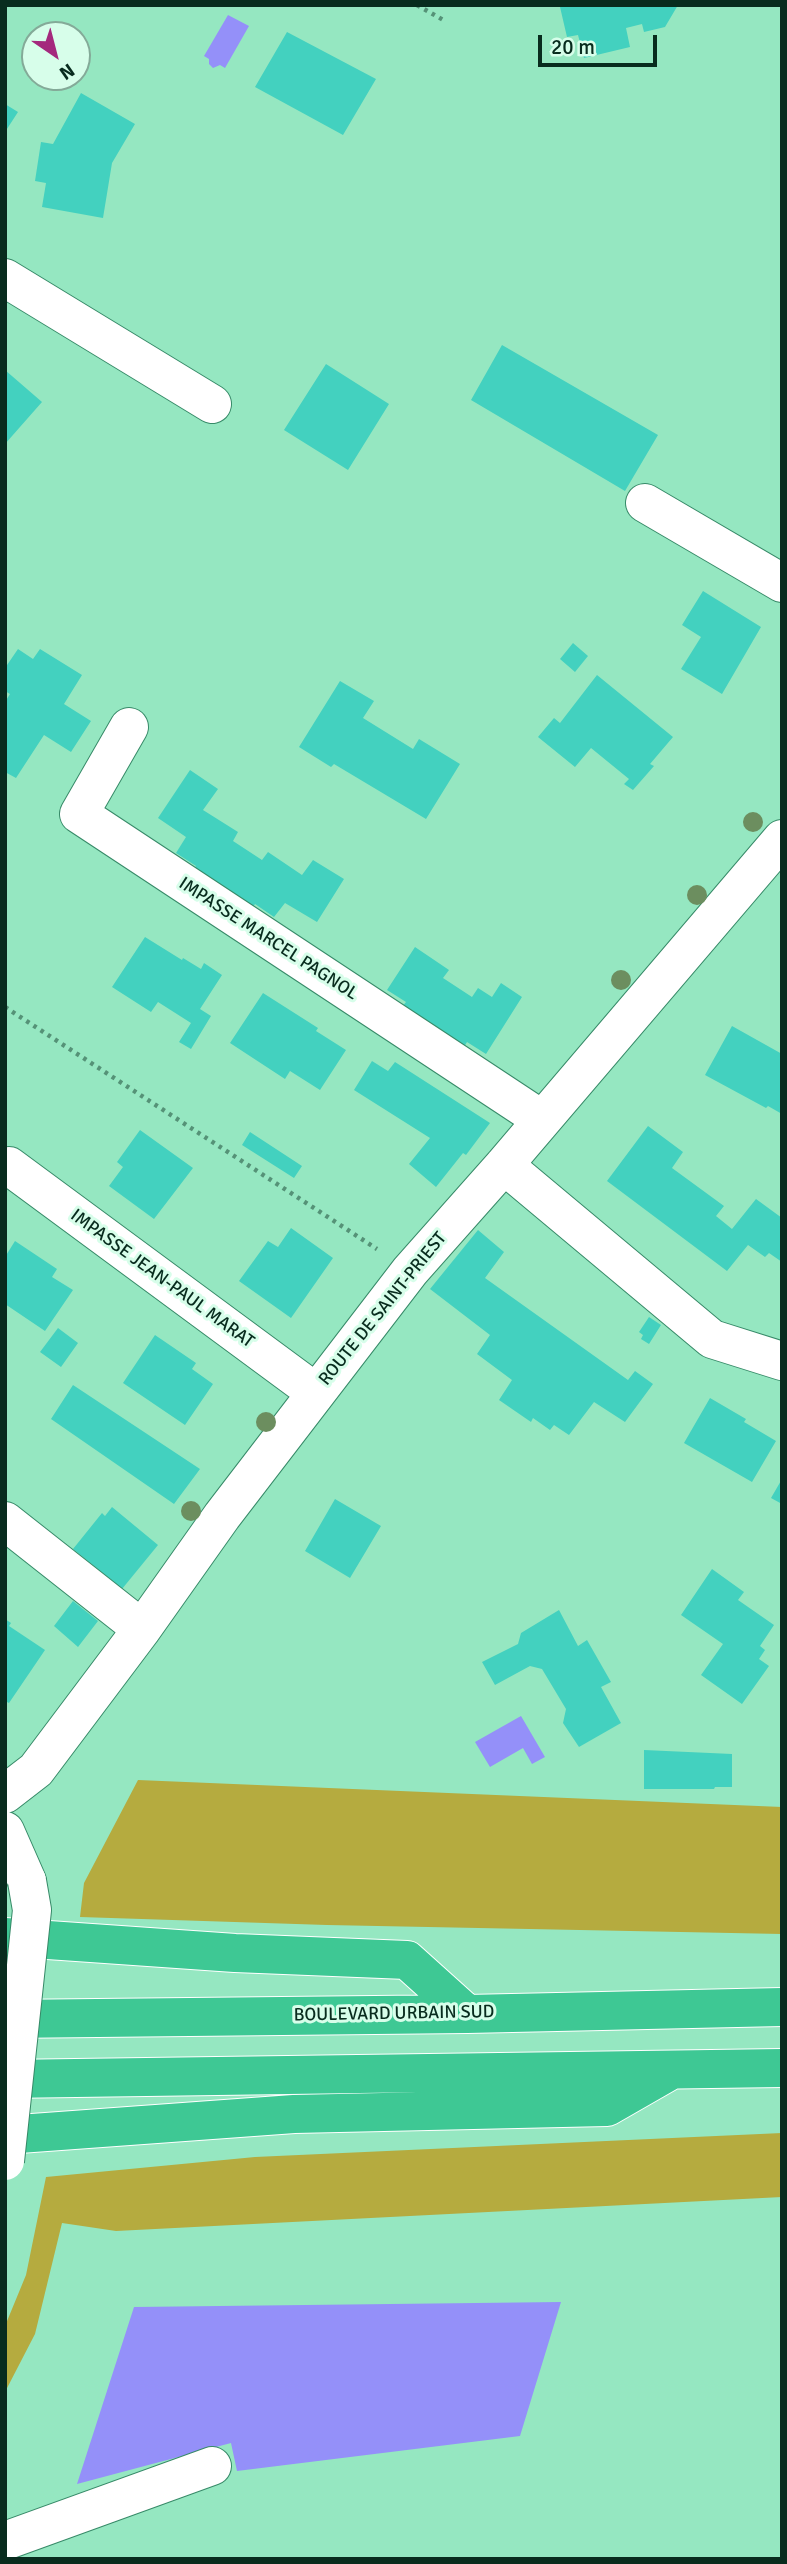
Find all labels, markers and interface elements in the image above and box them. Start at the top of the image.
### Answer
north arrow [21,21,91,91]
scale bar [542,21,661,65]
text: 20 m [551,34,595,60]
text: N [55,58,79,85]
street label: IMPASSE MARCEL PAGNOL [174,873,362,1005]
street label: IMPASSE JEAN-PAUL MARAT [66,1205,258,1353]
street label: ROUTE DE SAINT-PRIEST [315,1228,451,1390]
street label: BOULEVARD URBAIN SUD [293,2001,495,2027]

